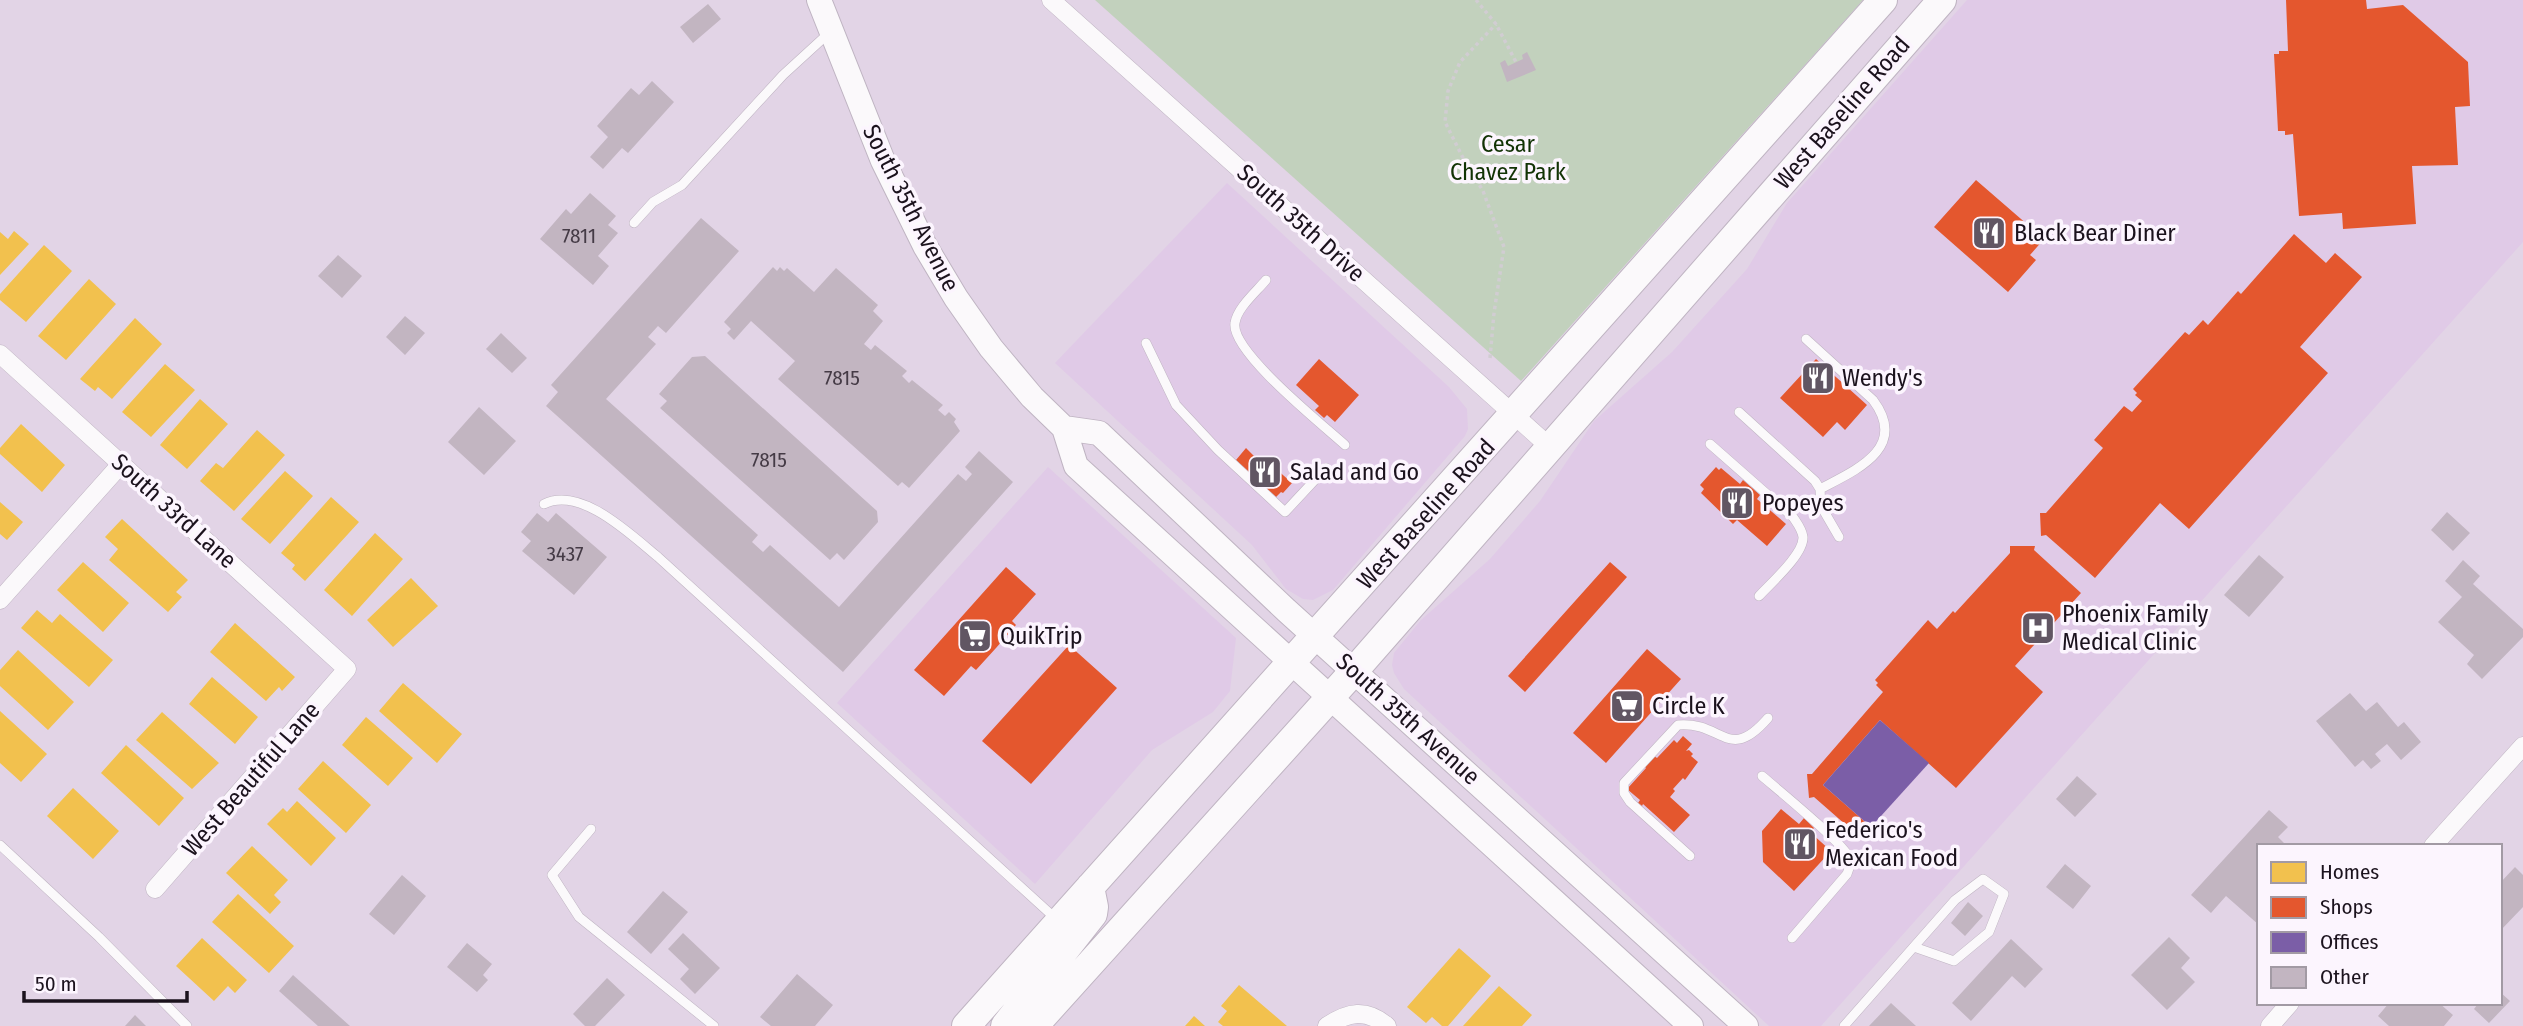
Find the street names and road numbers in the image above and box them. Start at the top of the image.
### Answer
street label: West Baseline Road [1768,31,1916,195]
street label: South 35th Avenue [857,120,965,296]
street label: South 35th Drive [1231,158,1371,288]
street label: West Baseline Road [1351,433,1501,595]
street label: South 33rd Lane [106,448,242,574]
street label: South 35th Avenue [1331,647,1485,791]
street label: West Beautiful Lane [176,696,326,862]

